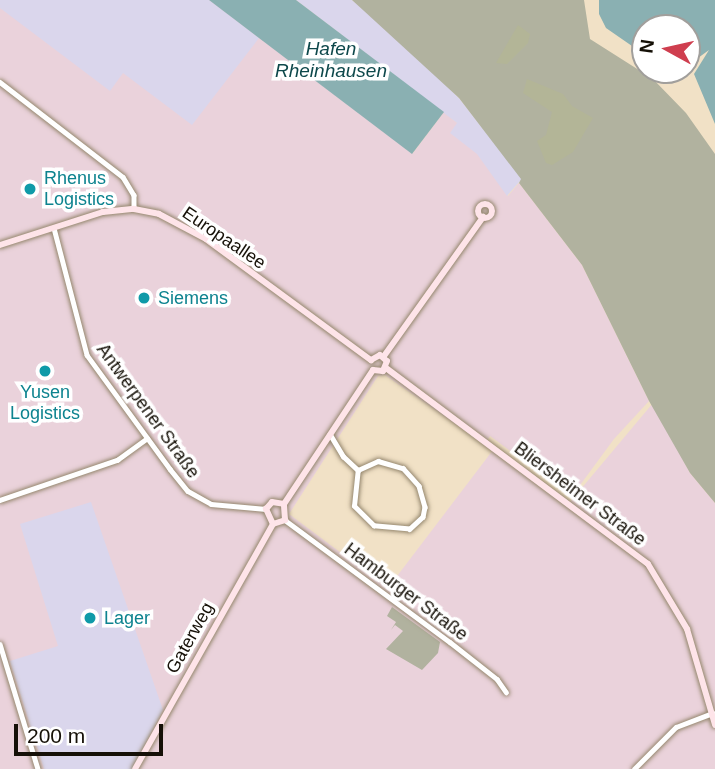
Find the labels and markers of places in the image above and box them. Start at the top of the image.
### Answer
place label: Rhenus Logistics [44,168,114,210]
marker: Rhenus Logistics [22,181,38,197]
place label: Siemens [158,287,228,309]
marker: Siemens [136,290,152,306]
marker: Yusen Logistics [37,363,53,379]
place label: Yusen Logistics [10,382,80,424]
place label: Lager [104,607,150,629]
marker: Lager [82,610,98,626]

